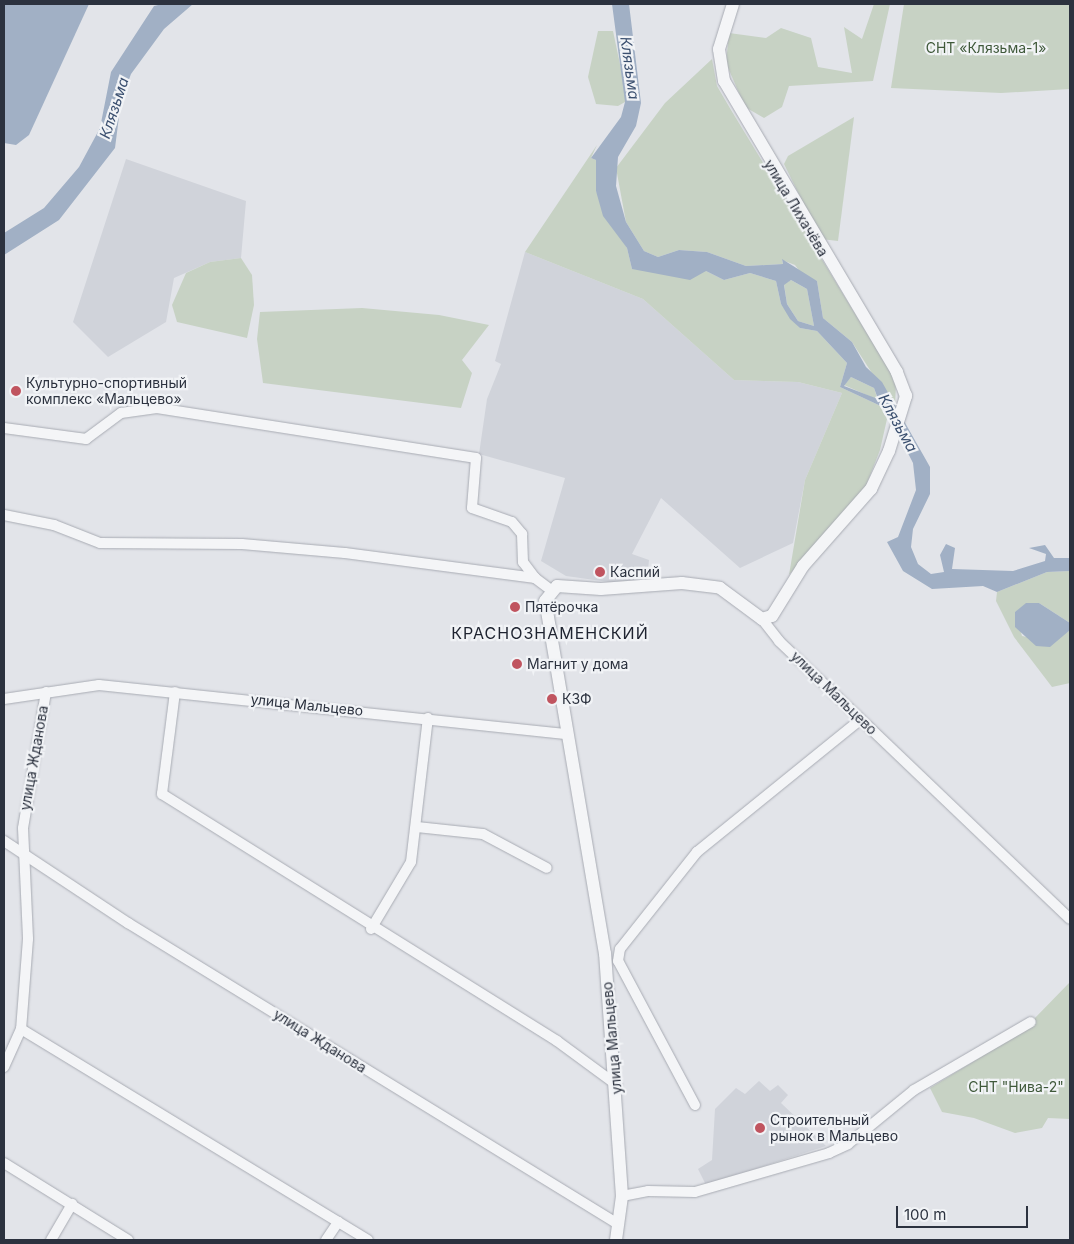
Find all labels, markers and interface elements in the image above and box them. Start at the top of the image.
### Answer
water label: Клязьма [617,35,643,101]
park label: СНТ «Клязьма-1» [926,40,1046,56]
water label: Клязьма [96,75,132,141]
street label: улица Лихачёва [760,157,832,259]
place label: Культурно-спортивный комплекс «Мальцево» [26,375,187,408]
marker: Культурно-спортивный комплекс «Мальцево» [10,385,22,397]
water label: Клязьма [875,391,921,455]
place label: Каспий [610,564,660,580]
marker: Каспий [594,566,606,578]
place label: Пятёрочка [525,599,598,615]
marker: Пятёрочка [509,601,521,613]
district label: КРАСНОЗНАМЕНСКИЙ [449,623,651,643]
street label: улица Мальцево [788,648,880,738]
place label: Магнит у дома [527,656,628,672]
marker: Магнит у дома [511,658,523,670]
street label: улица Мальцево [250,691,364,719]
place label: КЗФ [562,691,592,707]
marker: КЗФ [546,693,558,705]
street label: улица Жданова [17,704,51,812]
street label: улица Мальцево [599,981,625,1095]
street label: улица Жданова [270,1006,370,1076]
park label: СНТ "Нива-2" [968,1079,1064,1095]
place label: Строительный рынок в Мальцево [770,1112,898,1144]
marker: Строительный рынок в Мальцево [754,1122,766,1134]
scale bar [899,1196,1032,1228]
text: 100 m [904,1205,946,1224]

